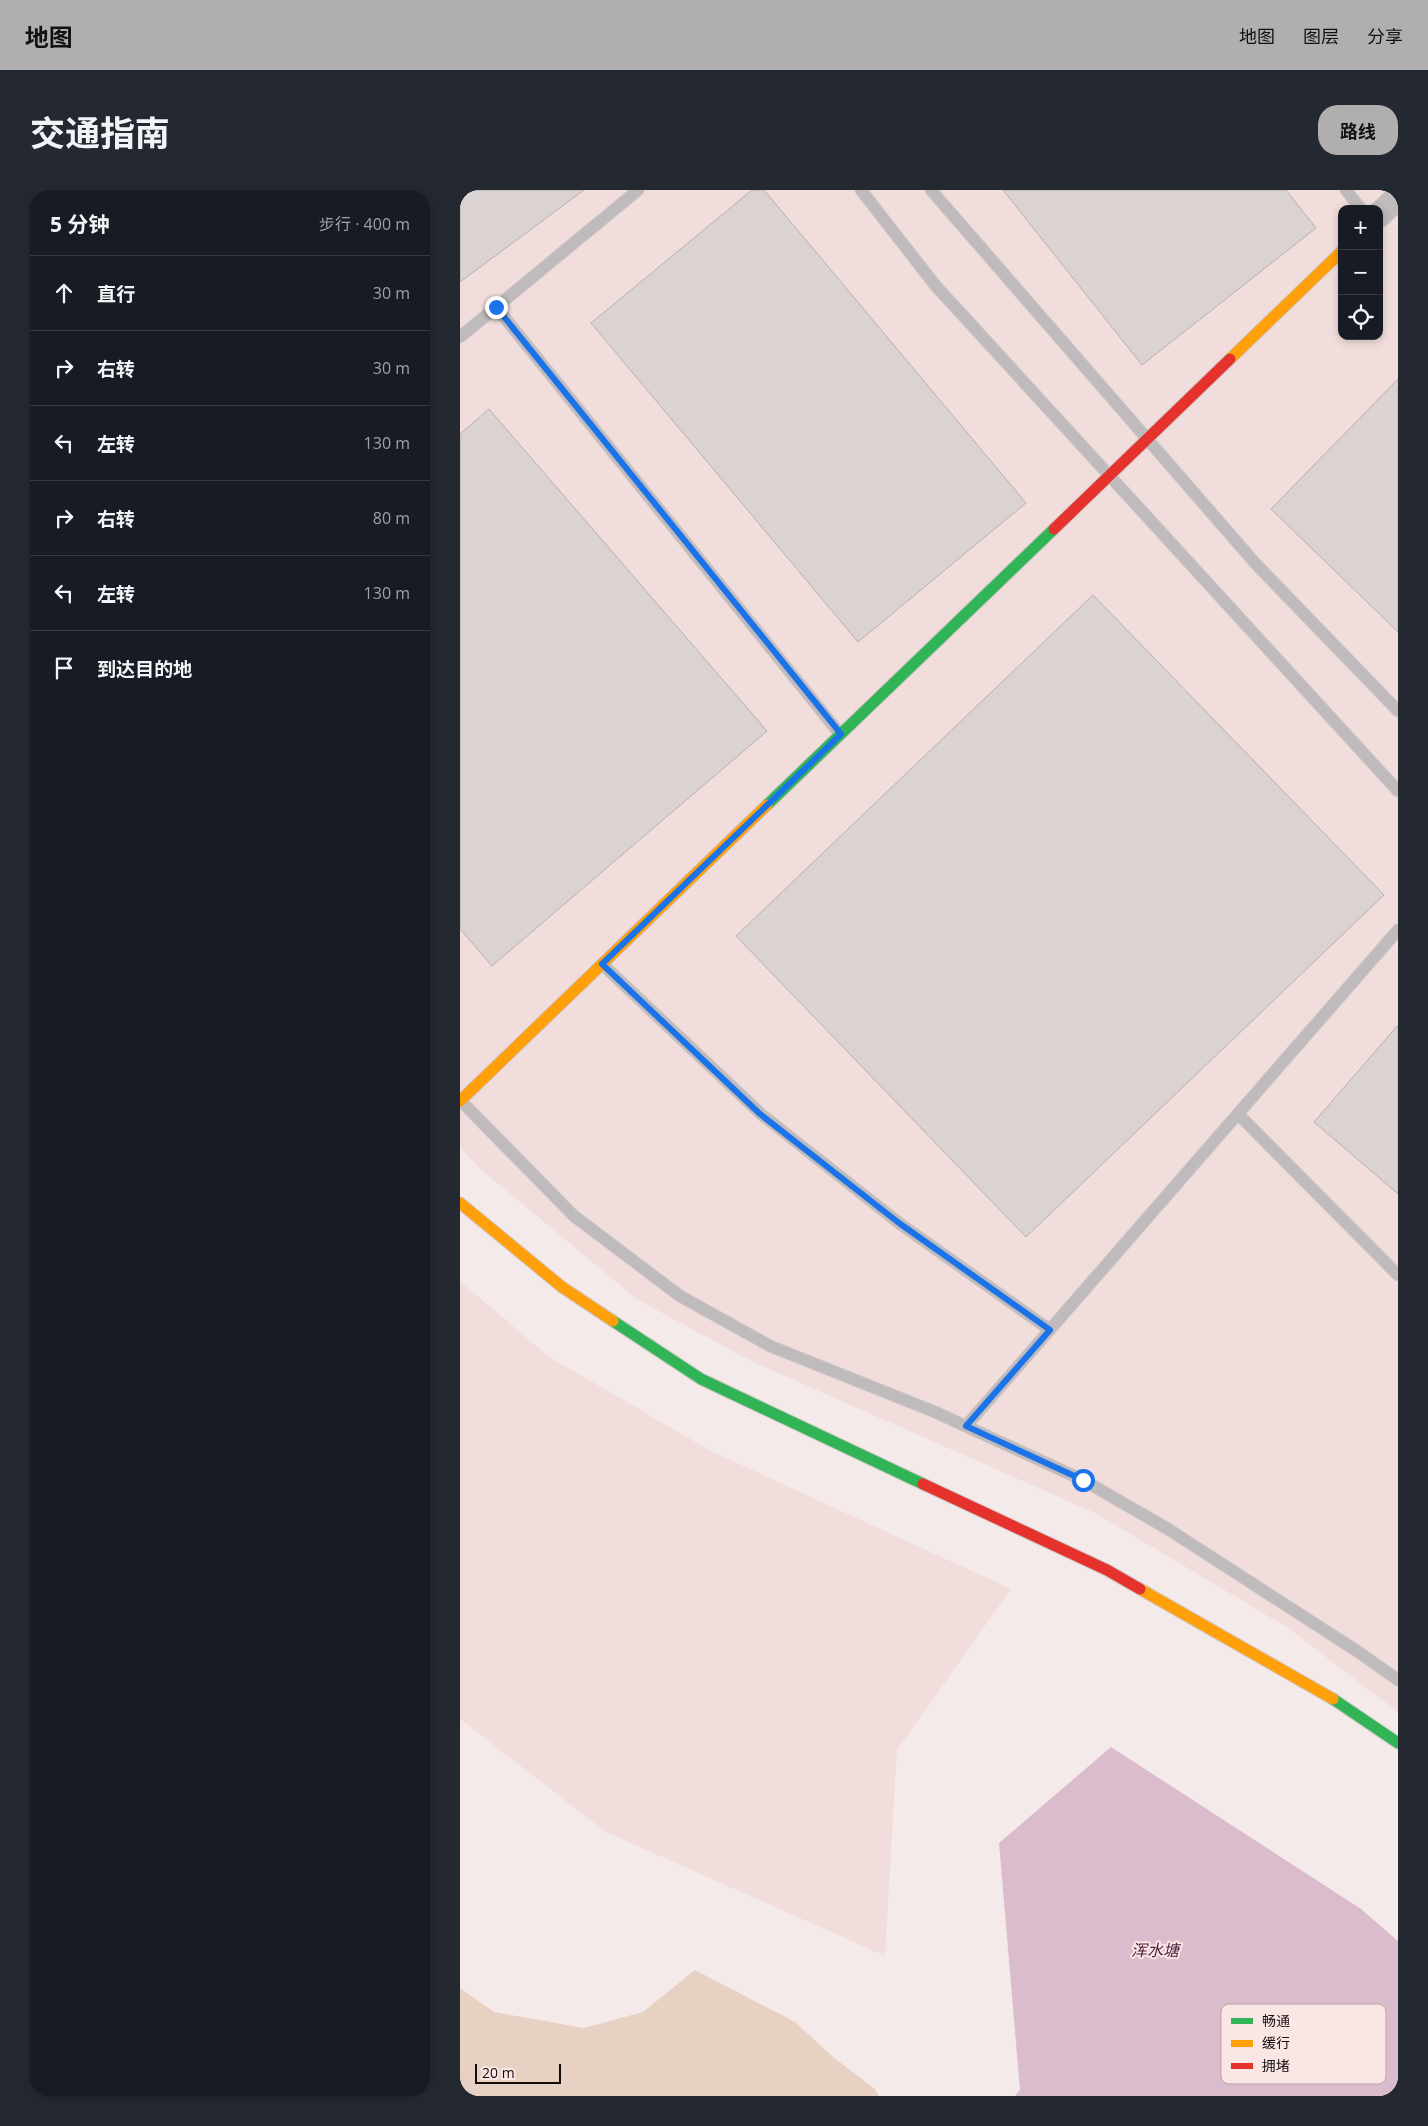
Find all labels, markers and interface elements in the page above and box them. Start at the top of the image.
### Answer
text: 地图 [25,20,73,53]
text: 地图 [1239,24,1275,48]
text: 图层 [1303,24,1339,48]
text: 分享 [1367,24,1403,48]
button: 路线 [1318,105,1398,155]
text: 交通指南 [30,109,170,156]
map controls [1338,205,1383,340]
button: + [1338,205,1383,250]
text: 5 分钟 [50,210,109,238]
text: 步行 · 400 m [319,213,410,235]
button: − [1338,250,1383,295]
icon: ahead [50,279,78,307]
text: 直行 [97,281,135,307]
text: 30 m [373,282,410,304]
button: locate [1338,295,1383,340]
route end [485,296,508,319]
icon: right [50,354,78,382]
text: 右转 [97,356,135,382]
text: 30 m [373,357,410,379]
icon: left [50,429,78,457]
text: 左转 [97,431,135,457]
text: 130 m [364,432,410,454]
icon: right [50,504,78,532]
text: 右转 [97,506,135,532]
text: 80 m [373,507,410,529]
icon: left [50,579,78,607]
text: 左转 [97,581,135,607]
text: 130 m [364,582,410,604]
icon: arrive [50,654,78,682]
text: 到达目的地 [97,656,192,682]
route start [1072,1469,1095,1492]
water label: 浑水塘 [1131,1939,1182,1961]
legend [1221,2004,1386,2084]
text: 畅通 [1262,2011,1290,2030]
text: 缓行 [1262,2033,1290,2052]
text: 拥堵 [1262,2056,1290,2075]
scale bar [475,2061,561,2084]
text: 20 m [482,2063,515,2082]

